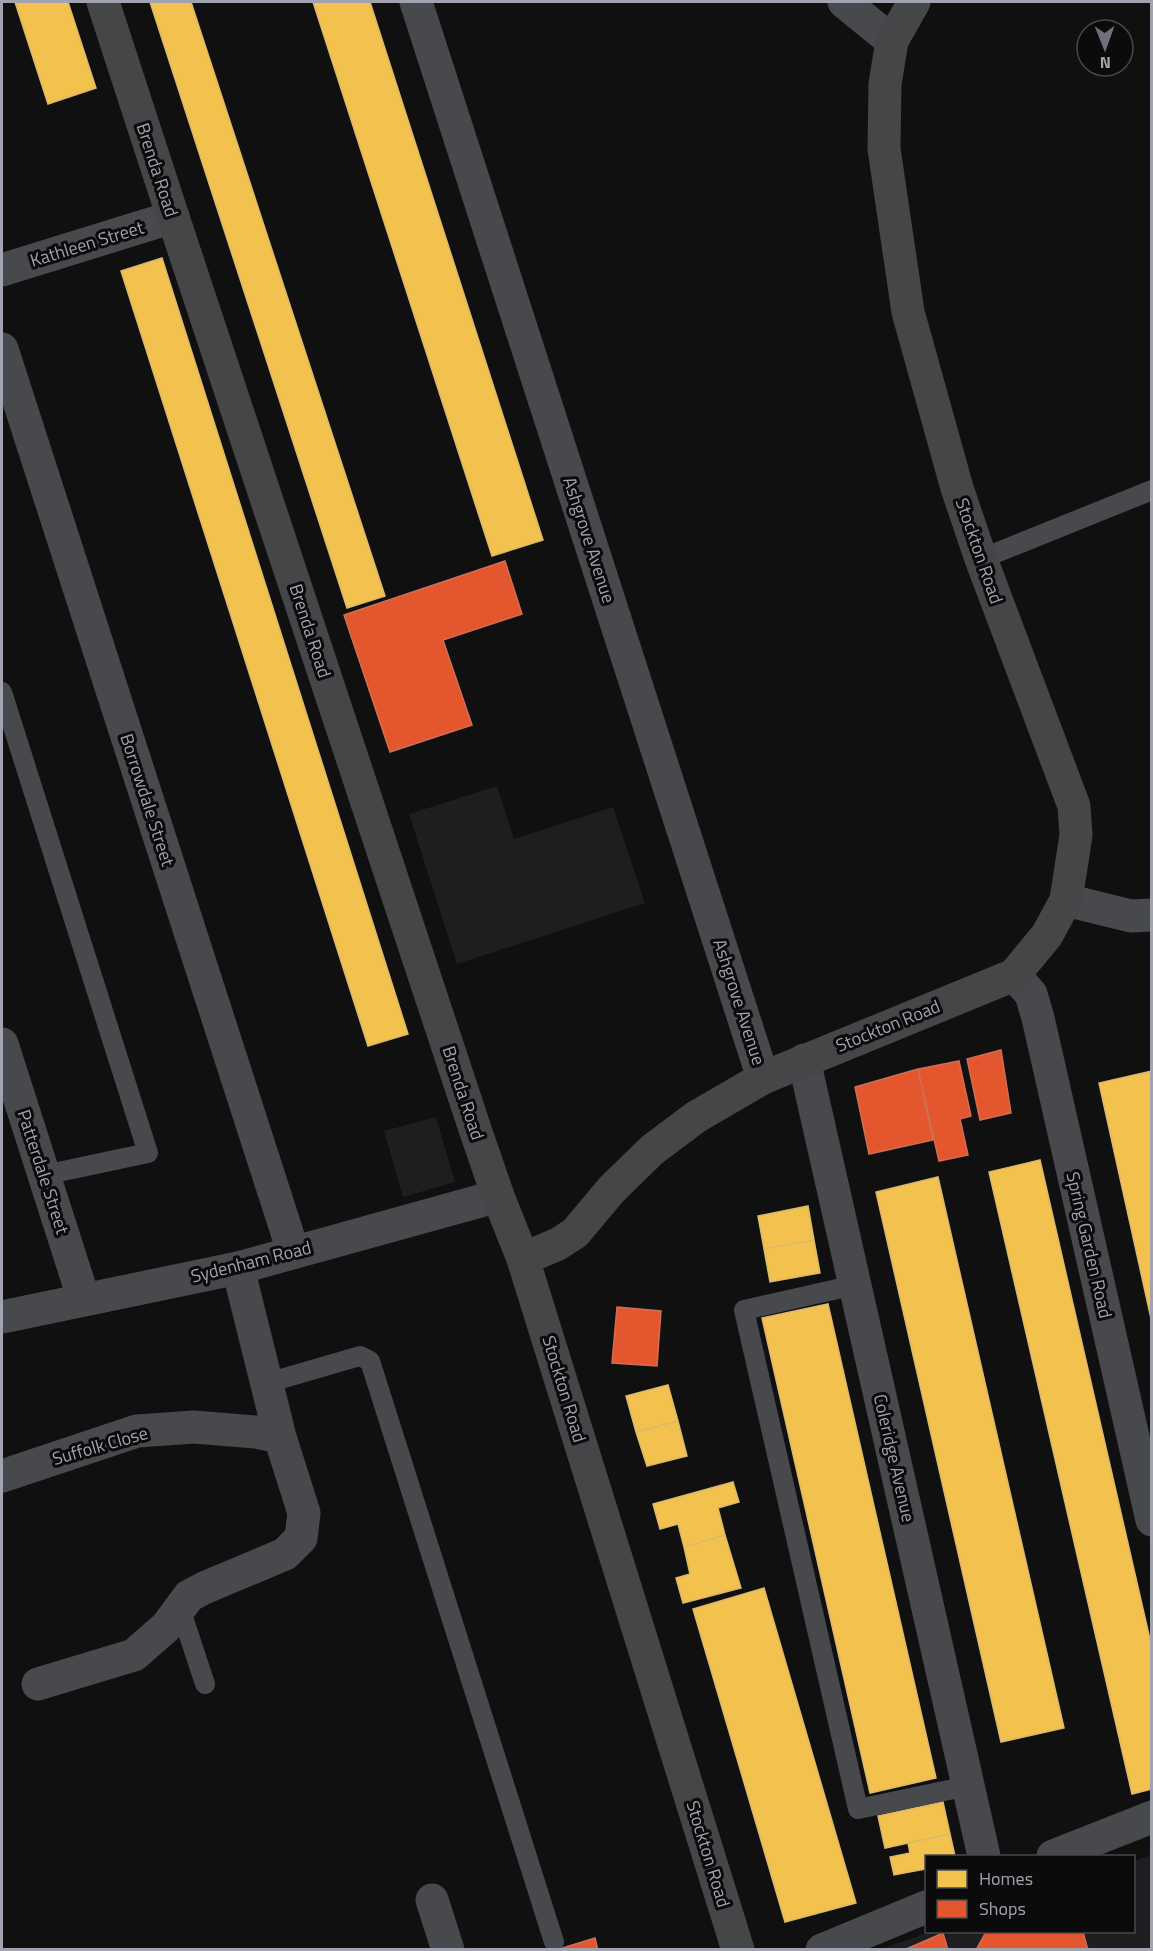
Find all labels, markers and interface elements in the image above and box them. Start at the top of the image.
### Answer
north arrow [1075,18,1135,78]
text: N [1100,51,1111,75]
street label: Brenda Road [130,119,185,220]
street label: Kathleen Street [27,213,148,274]
street label: Ashgrove Avenue [556,473,623,606]
street label: Stockton Road [949,494,1010,607]
street label: Brenda Road [283,580,338,681]
street label: Borrowdale Street [113,730,182,870]
street label: Ashgrove Avenue [706,935,773,1068]
street label: Stockton Road [832,992,944,1059]
street label: Brenda Road [436,1042,491,1143]
street label: Patterdale Street [11,1106,77,1238]
street label: Spring Garden Road [1060,1169,1119,1321]
street label: Sydenham Road [188,1234,314,1289]
street label: Stockton Road [535,1332,594,1446]
street label: Coleridge Avenue [867,1391,922,1525]
street label: Suffolk Close [49,1419,151,1472]
street label: Stockton Road [679,1797,738,1911]
legend [925,1855,1135,1933]
text: Homes [979,1865,1033,1892]
text: Shops [979,1895,1026,1922]

